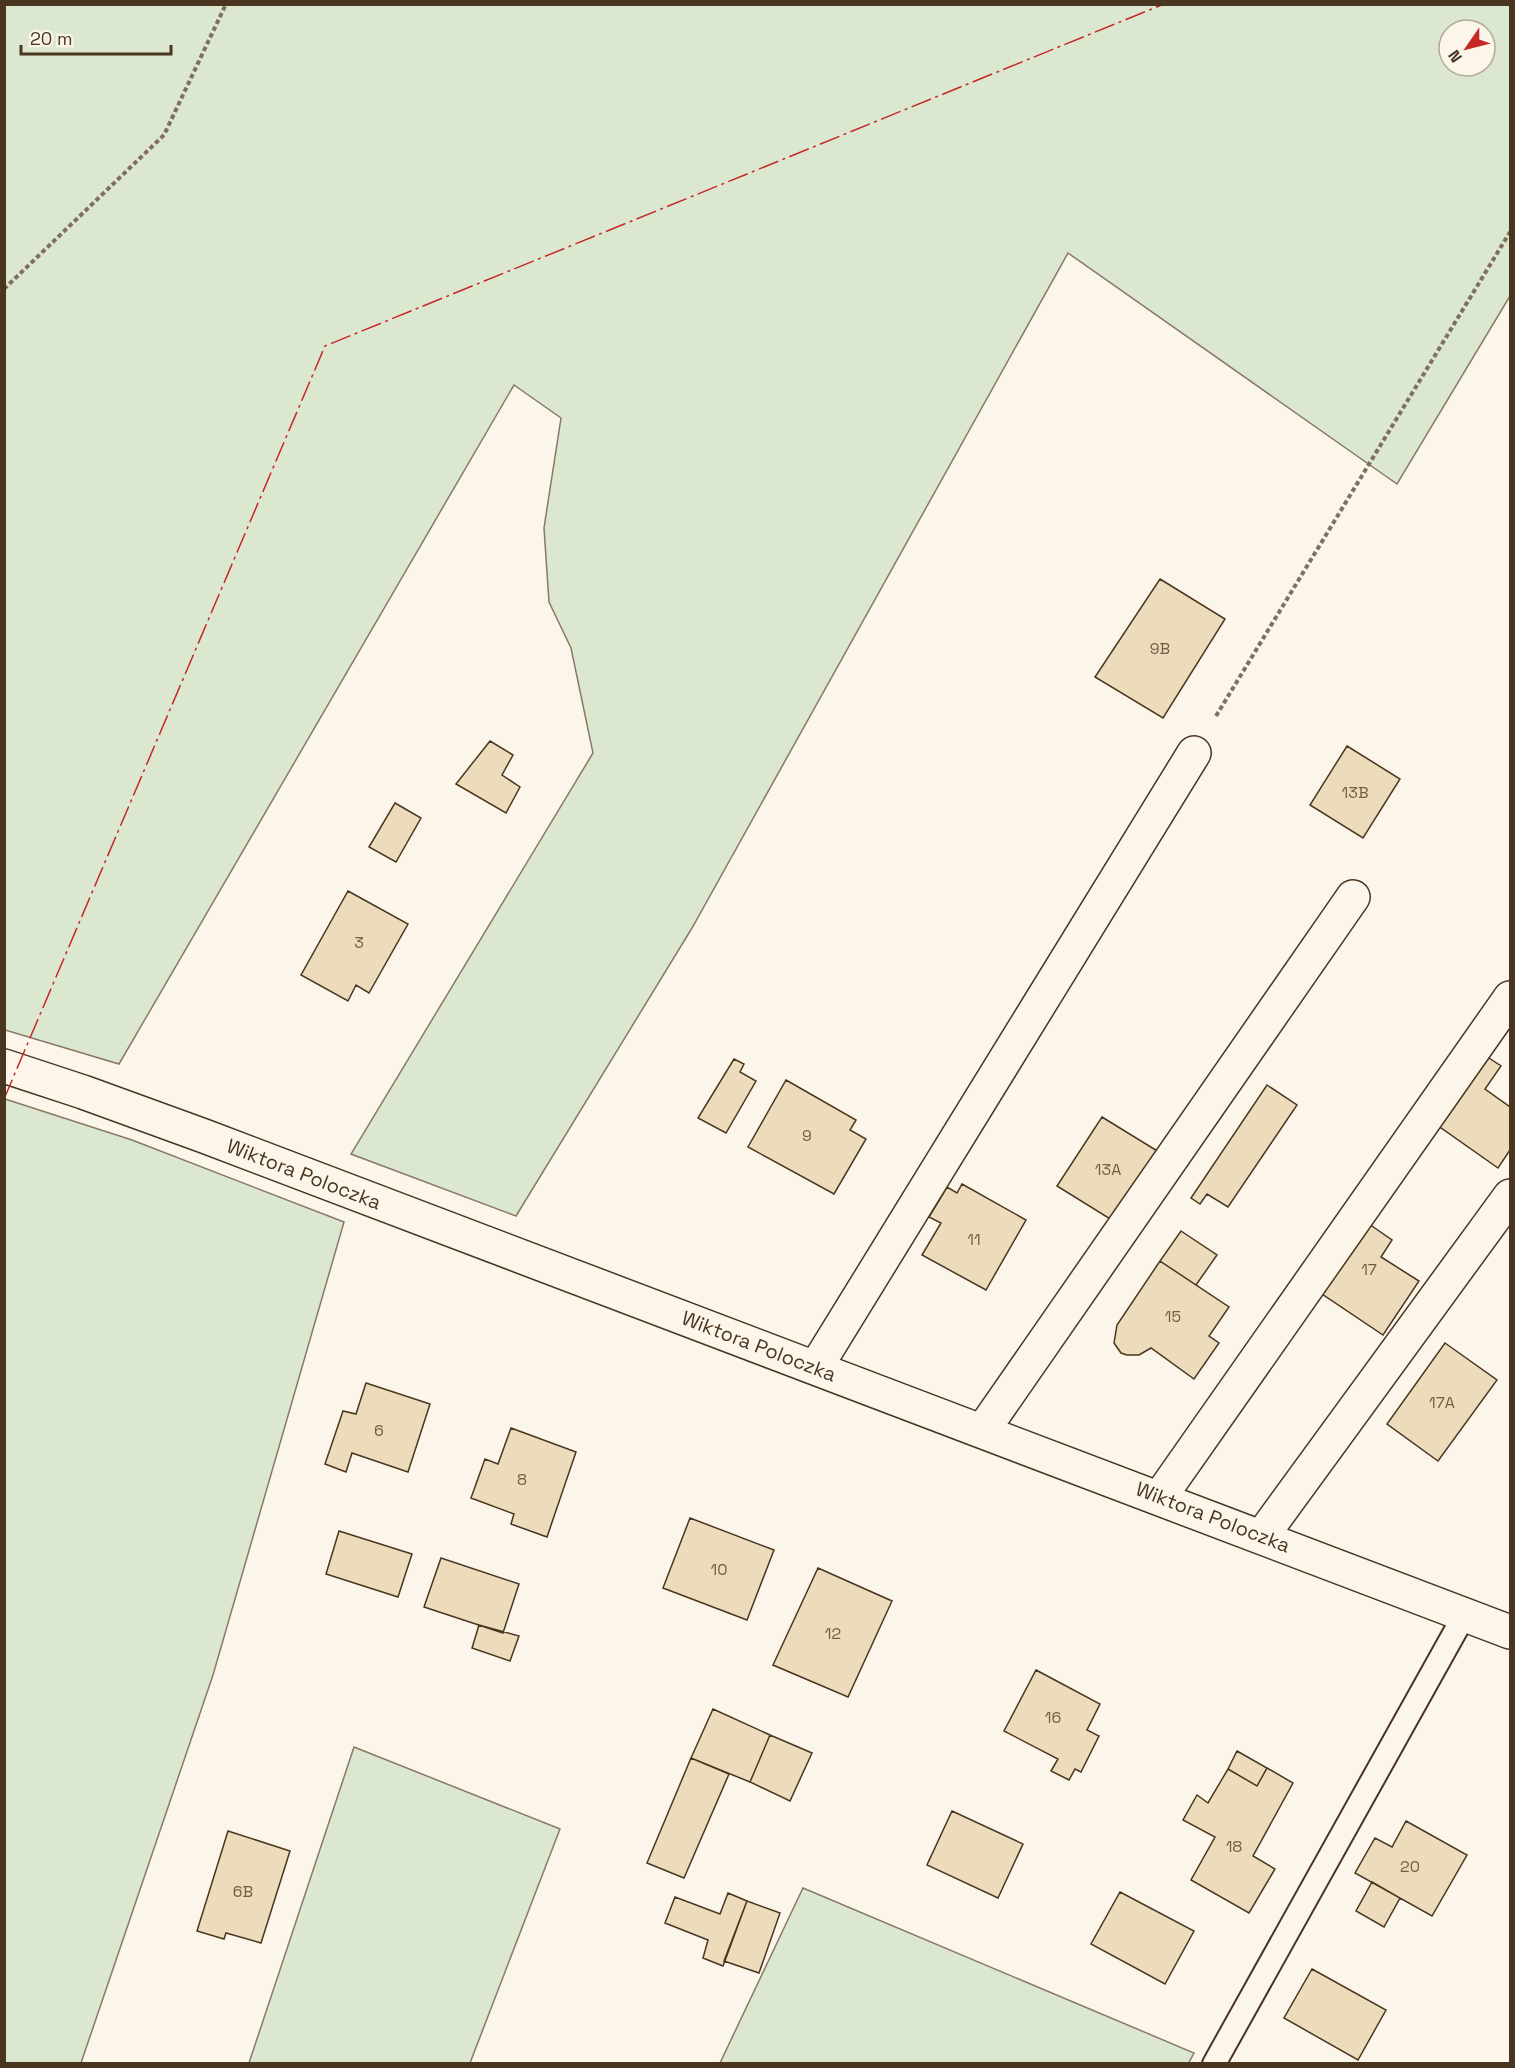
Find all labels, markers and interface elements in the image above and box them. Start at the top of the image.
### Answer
scale bar [21,18,171,56]
north arrow [1437,18,1497,78]
text: 20 m [30,27,73,50]
text: N [1443,46,1467,67]
house number: 9B [1150,638,1170,659]
house number: 13B [1342,782,1368,803]
house number: 3 [354,932,364,953]
house number: 9 [802,1125,812,1146]
street label: Wiktora Poloczka [223,1133,385,1215]
house number: 13A [1095,1159,1121,1180]
house number: 11 [967,1229,981,1250]
house number: 17 [1361,1259,1377,1280]
street label: Wiktora Poloczka [678,1305,840,1387]
house number: 15 [1165,1306,1181,1327]
house number: 17A [1429,1392,1455,1413]
house number: 6 [374,1420,384,1441]
house number: 8 [517,1469,527,1490]
street label: Wiktora Poloczka [1132,1476,1294,1558]
house number: 10 [711,1559,727,1580]
house number: 12 [825,1623,841,1644]
house number: 16 [1045,1707,1061,1728]
house number: 18 [1226,1836,1242,1857]
house number: 20 [1400,1856,1420,1877]
house number: 6B [233,1881,253,1902]

